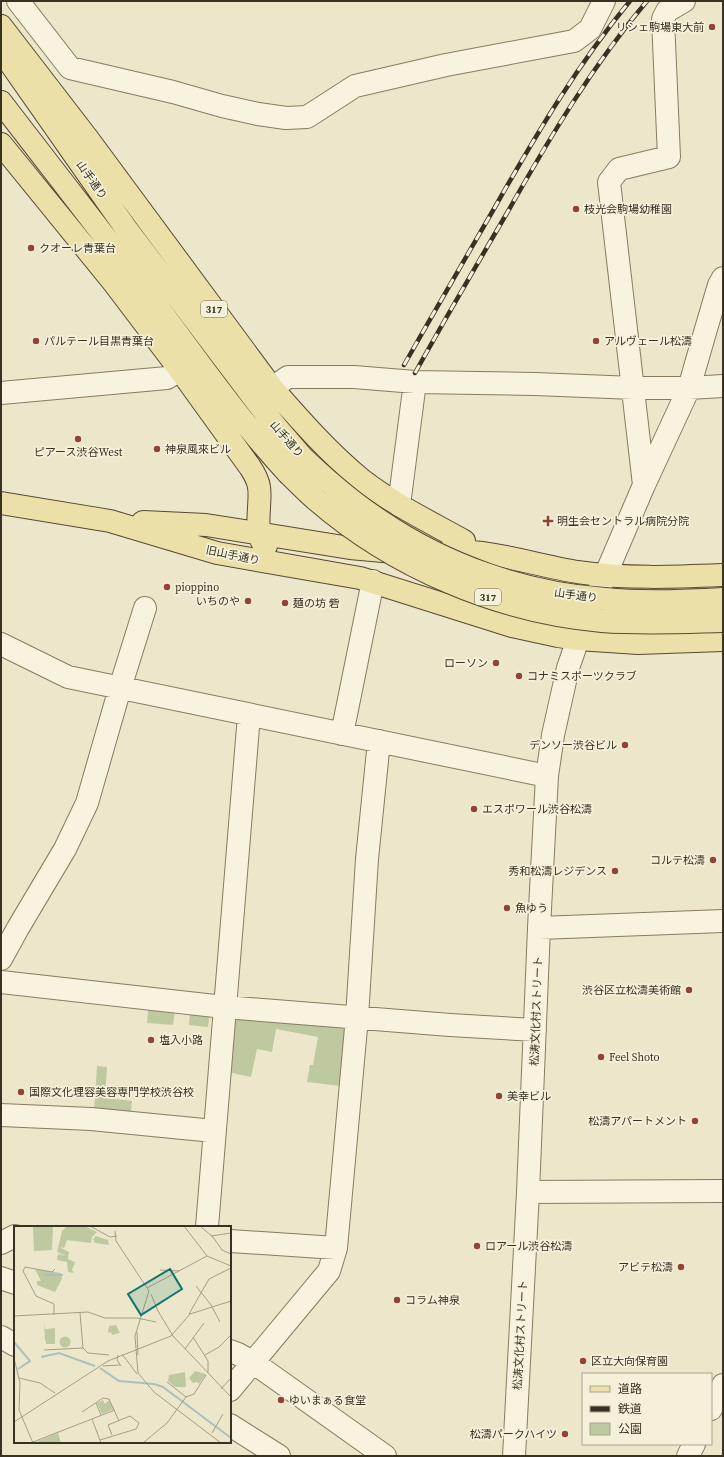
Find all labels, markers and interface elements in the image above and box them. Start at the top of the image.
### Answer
place label: リシェ駒場東大前 [616,20,704,35]
marker: リシェ駒場東大前 [707,22,717,32]
street label: 山手通り [73,158,110,203]
place label: 枝光会駒場幼稚園 [584,202,672,217]
marker: 枝光会駒場幼稚園 [571,204,581,214]
place label: クオーレ青葉台 [39,241,116,256]
marker: クオーレ青葉台 [26,243,36,253]
road number: 317 [201,301,227,317]
place label: パルテール目黒青葉台 [44,334,154,349]
place label: アルヴェール松濤 [604,334,692,349]
marker: パルテール目黒青葉台 [31,336,41,346]
marker: アルヴェール松濤 [591,336,601,346]
street label: 山手通り [267,418,307,461]
marker: ピアース渋谷West [73,434,83,444]
place label: 神泉風來ビル [165,442,231,457]
marker: 神泉風來ビル [152,444,162,454]
place label: ピアース渋谷West [34,445,123,460]
place label: 明生会セントラル病院分院 [557,514,689,529]
marker: 明生会セントラル病院分院 [542,515,554,527]
street label: 旧山手通り [204,542,261,569]
place label: pioppino [175,580,219,595]
marker: pioppino [162,582,172,592]
street label: 山手通り [553,585,599,606]
road number: 317 [475,589,501,605]
place label: いちのや [196,594,240,609]
marker: いちのや [243,596,253,606]
place label: 麺の坊 砦 [293,596,340,611]
marker: 麺の坊 砦 [280,598,290,608]
place label: ローソン [444,656,488,671]
marker: ローソン [491,658,501,668]
place label: コナミスポーツクラブ [527,669,637,684]
marker: コナミスポーツクラブ [514,671,524,681]
place label: デンソー渋谷ビル [529,738,617,753]
marker: デンソー渋谷ビル [620,740,630,750]
place label: エスポワール渋谷松濤 [482,802,592,817]
marker: エスポワール渋谷松濤 [469,804,479,814]
place label: コルテ松濤 [650,853,705,868]
marker: コルテ松濤 [708,855,718,865]
place label: 秀和松濤レジデンス [508,864,607,879]
marker: 秀和松濤レジデンス [610,866,620,876]
place label: 魚ゆう [515,901,548,916]
marker: 魚ゆう [502,903,512,913]
street label: 松涛文化村ストリート [527,956,546,1066]
place label: 渋谷区立松濤美術館 [582,983,681,998]
marker: 渋谷区立松濤美術館 [684,985,694,995]
place label: 塩入小路 [159,1033,203,1048]
marker: 塩入小路 [146,1035,156,1045]
place label: Feel Shoto [609,1050,660,1065]
marker: Feel Shoto [596,1052,606,1062]
place label: 国際文化理容美容専門学校渋谷校 [29,1085,194,1100]
marker: 国際文化理容美容専門学校渋谷校 [16,1087,26,1097]
place label: 美幸ビル [507,1089,551,1104]
marker: 美幸ビル [494,1091,504,1101]
place label: 松濤アパートメント [588,1114,687,1129]
marker: 松濤アパートメント [690,1116,700,1126]
inset map [14,1226,231,1443]
place label: ロアール渋谷松濤 [485,1239,572,1254]
marker: ロアール渋谷松濤 [472,1241,482,1251]
place label: アビテ松濤 [618,1260,673,1275]
marker: アビテ松濤 [676,1262,686,1272]
street label: 松涛文化村ストリート [510,1280,531,1390]
place label: コラム神泉 [405,1293,461,1308]
marker: コラム神泉 [392,1295,402,1305]
place label: 区立大向保育園 [591,1354,668,1369]
marker: 区立大向保育園 [578,1356,588,1366]
legend [582,1373,712,1445]
text: 道路 [618,1381,642,1397]
place label: ゆいまぁる食堂 [289,1393,366,1408]
marker: ゆいまぁる食堂 [276,1395,286,1405]
text: 鉄道 [618,1401,642,1417]
text: 公園 [618,1421,642,1437]
place label: 松濤パークハイツ [470,1427,557,1442]
marker: 松濤パークハイツ [560,1429,570,1439]

